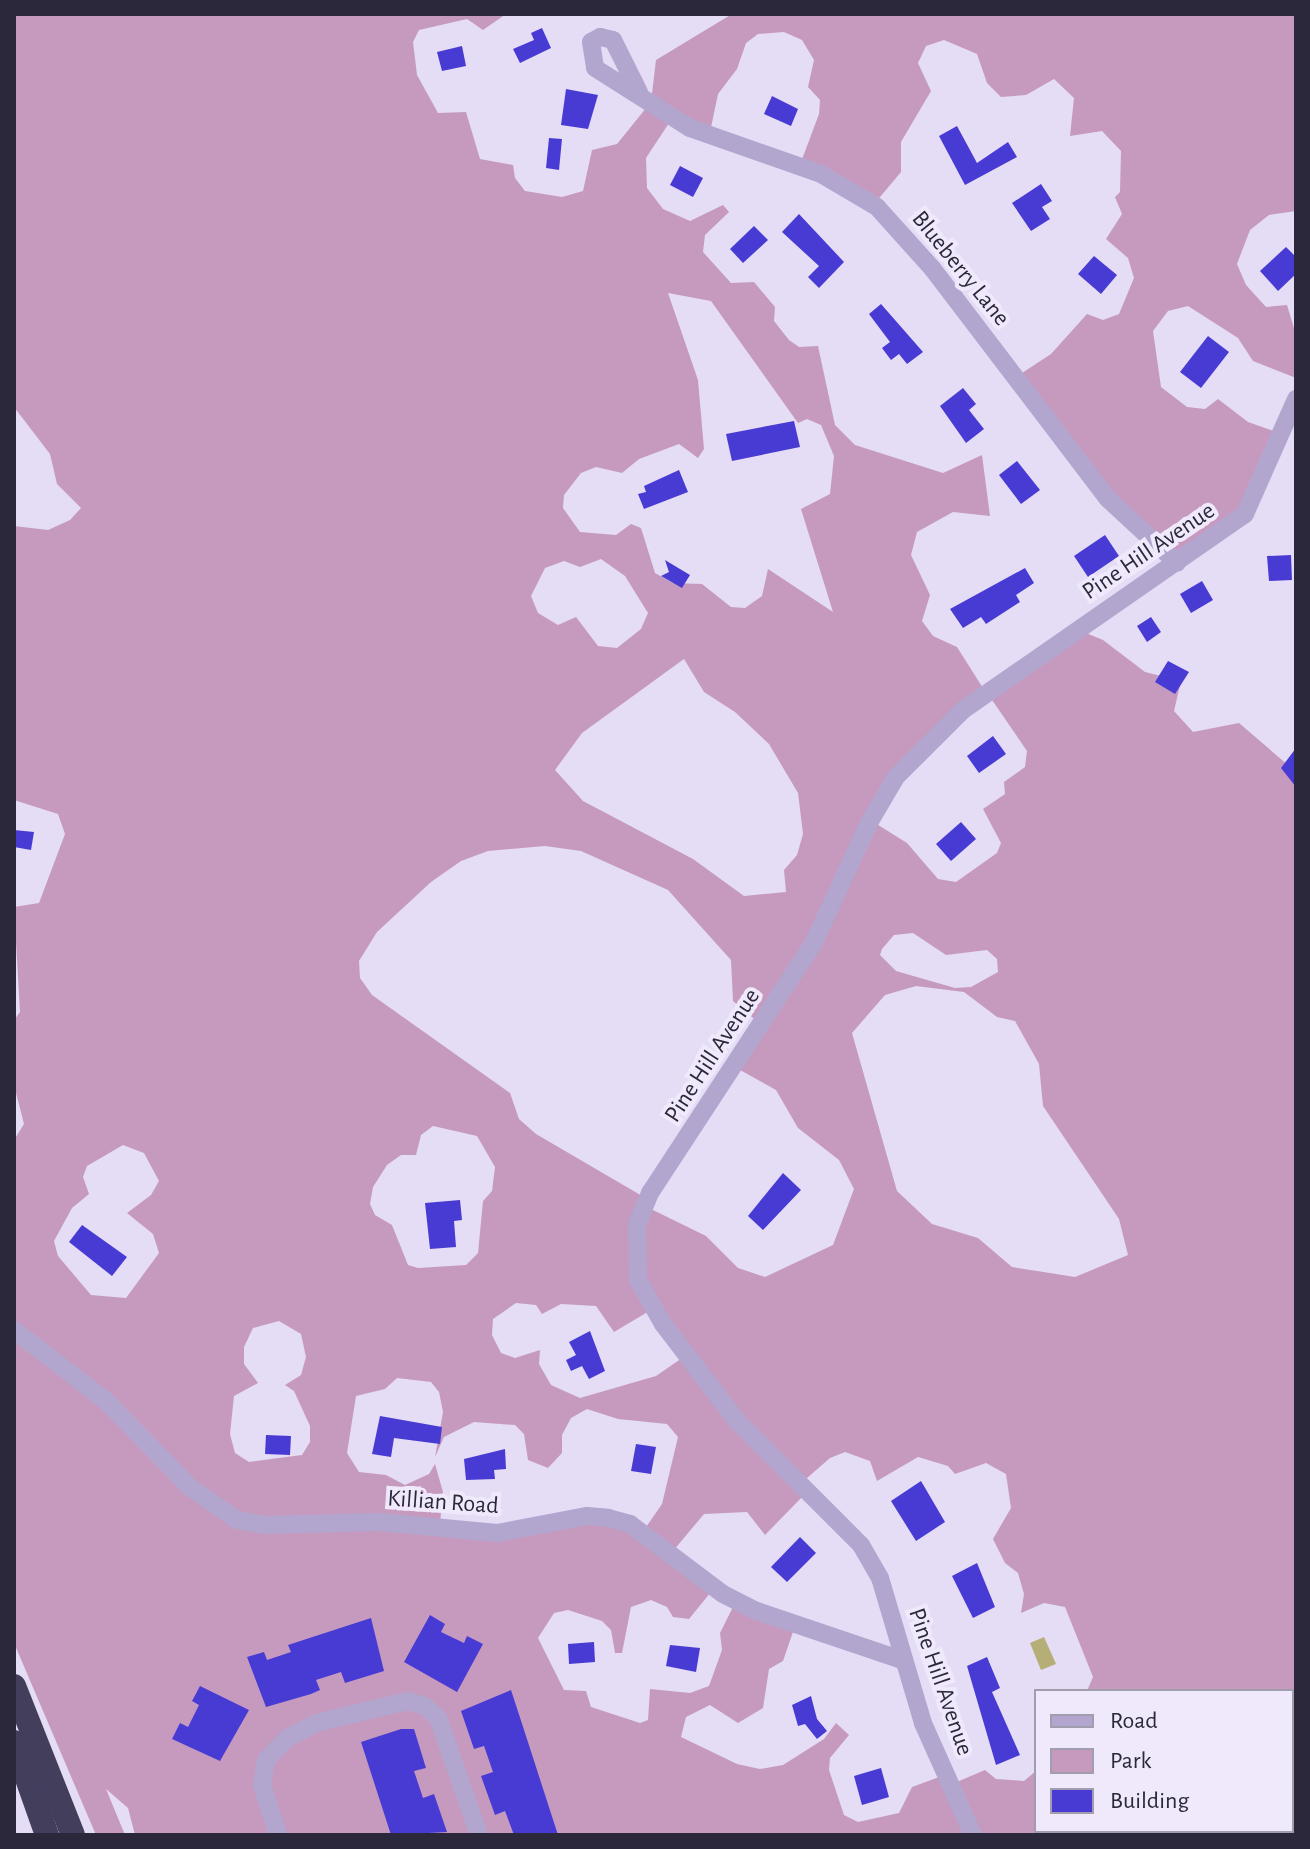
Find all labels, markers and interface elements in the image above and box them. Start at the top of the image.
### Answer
street label: Blueberry Lane [905,206,1015,332]
street label: Pine Hill Avenue [1077,497,1221,607]
street label: Pine Hill Avenue [659,984,767,1128]
street label: Killian Road [386,1485,500,1521]
street label: Pine Hill Avenue [901,1605,979,1759]
legend [1034,1689,1294,1833]
text: Road [1110,1709,1158,1733]
text: Park [1110,1749,1151,1773]
text: Building [1110,1789,1189,1813]

